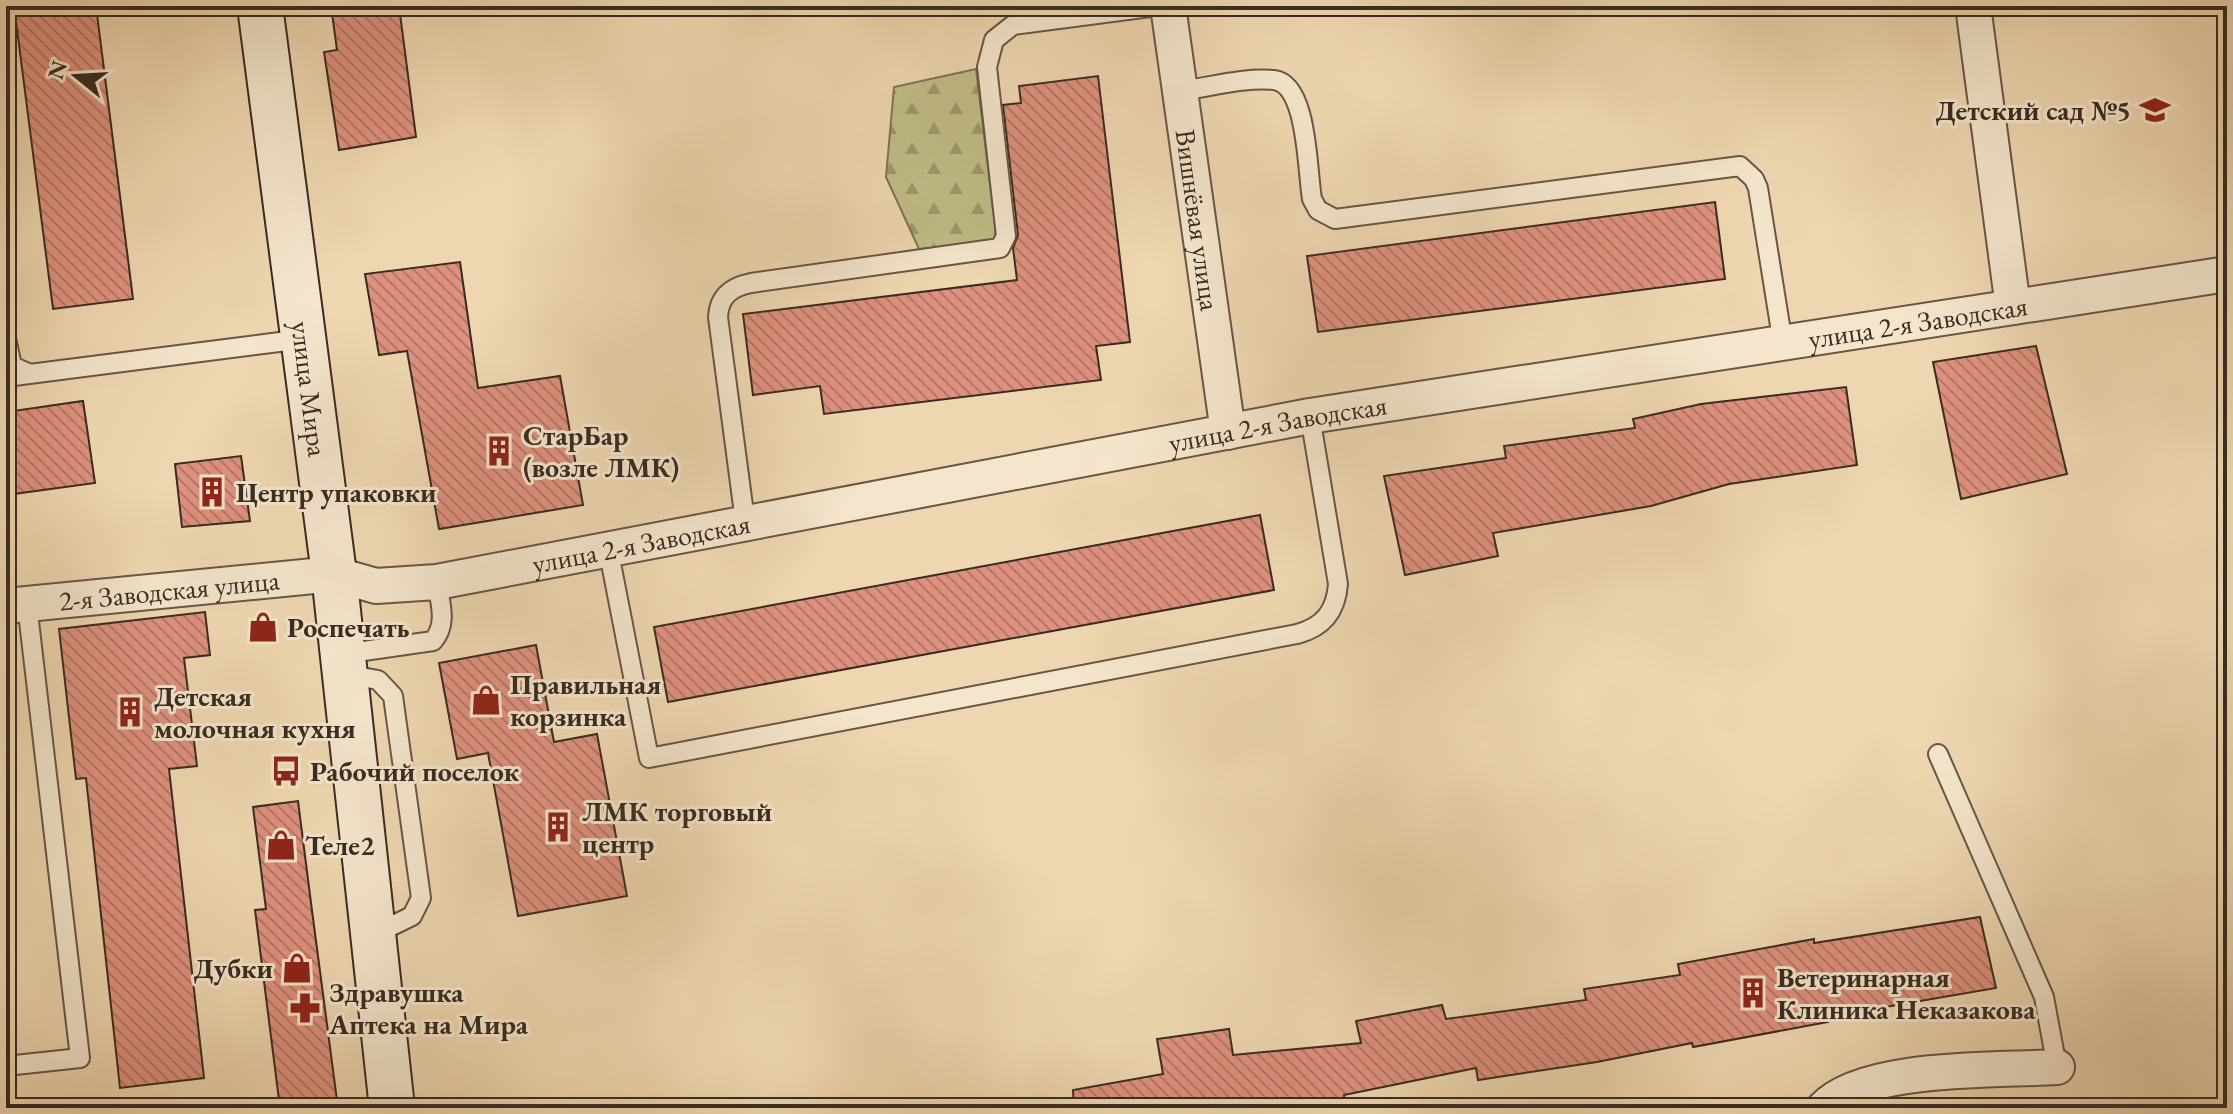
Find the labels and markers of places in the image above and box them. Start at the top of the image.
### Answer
place label: Детский сад №5 [1935,92,2131,128]
school or university icon: Детский сад №5 [2138,93,2172,127]
place label: СтарБар (возле ЛМК) [523,417,679,485]
building icon: СтарБар (возле ЛМК) [482,434,516,468]
place label: Центр упаковки [236,474,437,510]
building icon: Центр упаковки [195,475,229,509]
place label: Роспечать [287,609,410,645]
shop icon: Роспечать [246,610,280,644]
place label: Правильная корзинка [510,666,661,734]
place label: Детская молочная кухня [154,678,356,746]
shop icon: Правильная корзинка [469,683,503,717]
building icon: Детская молочная кухня [113,695,147,729]
place label: Рабочий поселок [310,753,520,789]
bus stop icon: Рабочий поселок [269,754,303,788]
place label: ЛМК торговый центр [582,793,772,861]
building icon: ЛМК торговый центр [541,810,575,844]
place label: Теле2 [305,827,375,863]
shop icon: Теле2 [264,828,298,862]
place label: Дубки [194,950,273,986]
shop icon: Дубки [280,951,314,985]
place label: Ветеринарная Клиника Неказакова [1777,959,2036,1027]
place label: Здравушка Аптека на Мира [328,974,529,1042]
building icon: Ветеринарная Клиника Неказакова [1736,976,1770,1010]
pharmacy icon: Здравушка Аптека на Мира [288,991,322,1025]

